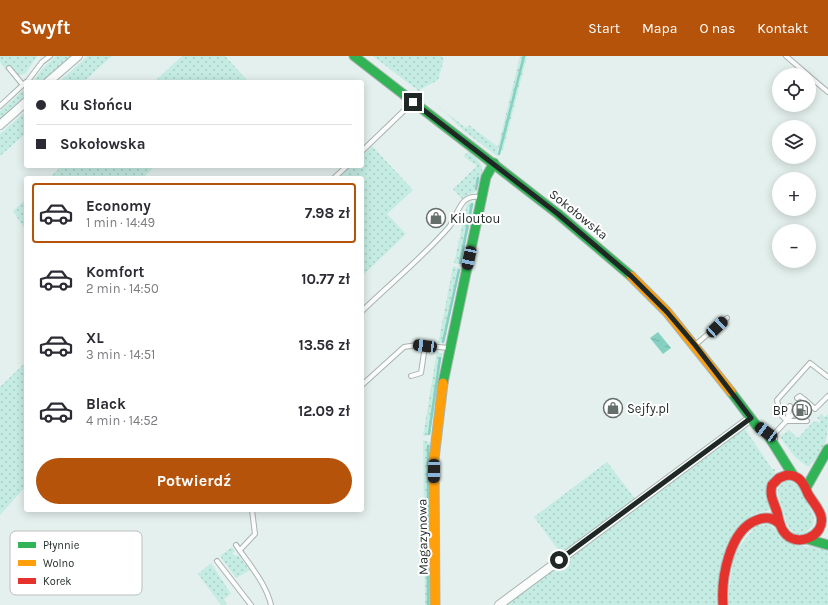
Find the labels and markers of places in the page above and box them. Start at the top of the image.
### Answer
shop icon: Kiloutou [425,207,447,229]
place label: Kiloutou [450,211,500,226]
shop icon: Sejfy.pl [602,397,624,419]
fuel station icon: BP [791,399,813,421]
place label: Sejfy.pl [627,401,669,416]
place label: BP [773,403,788,418]

